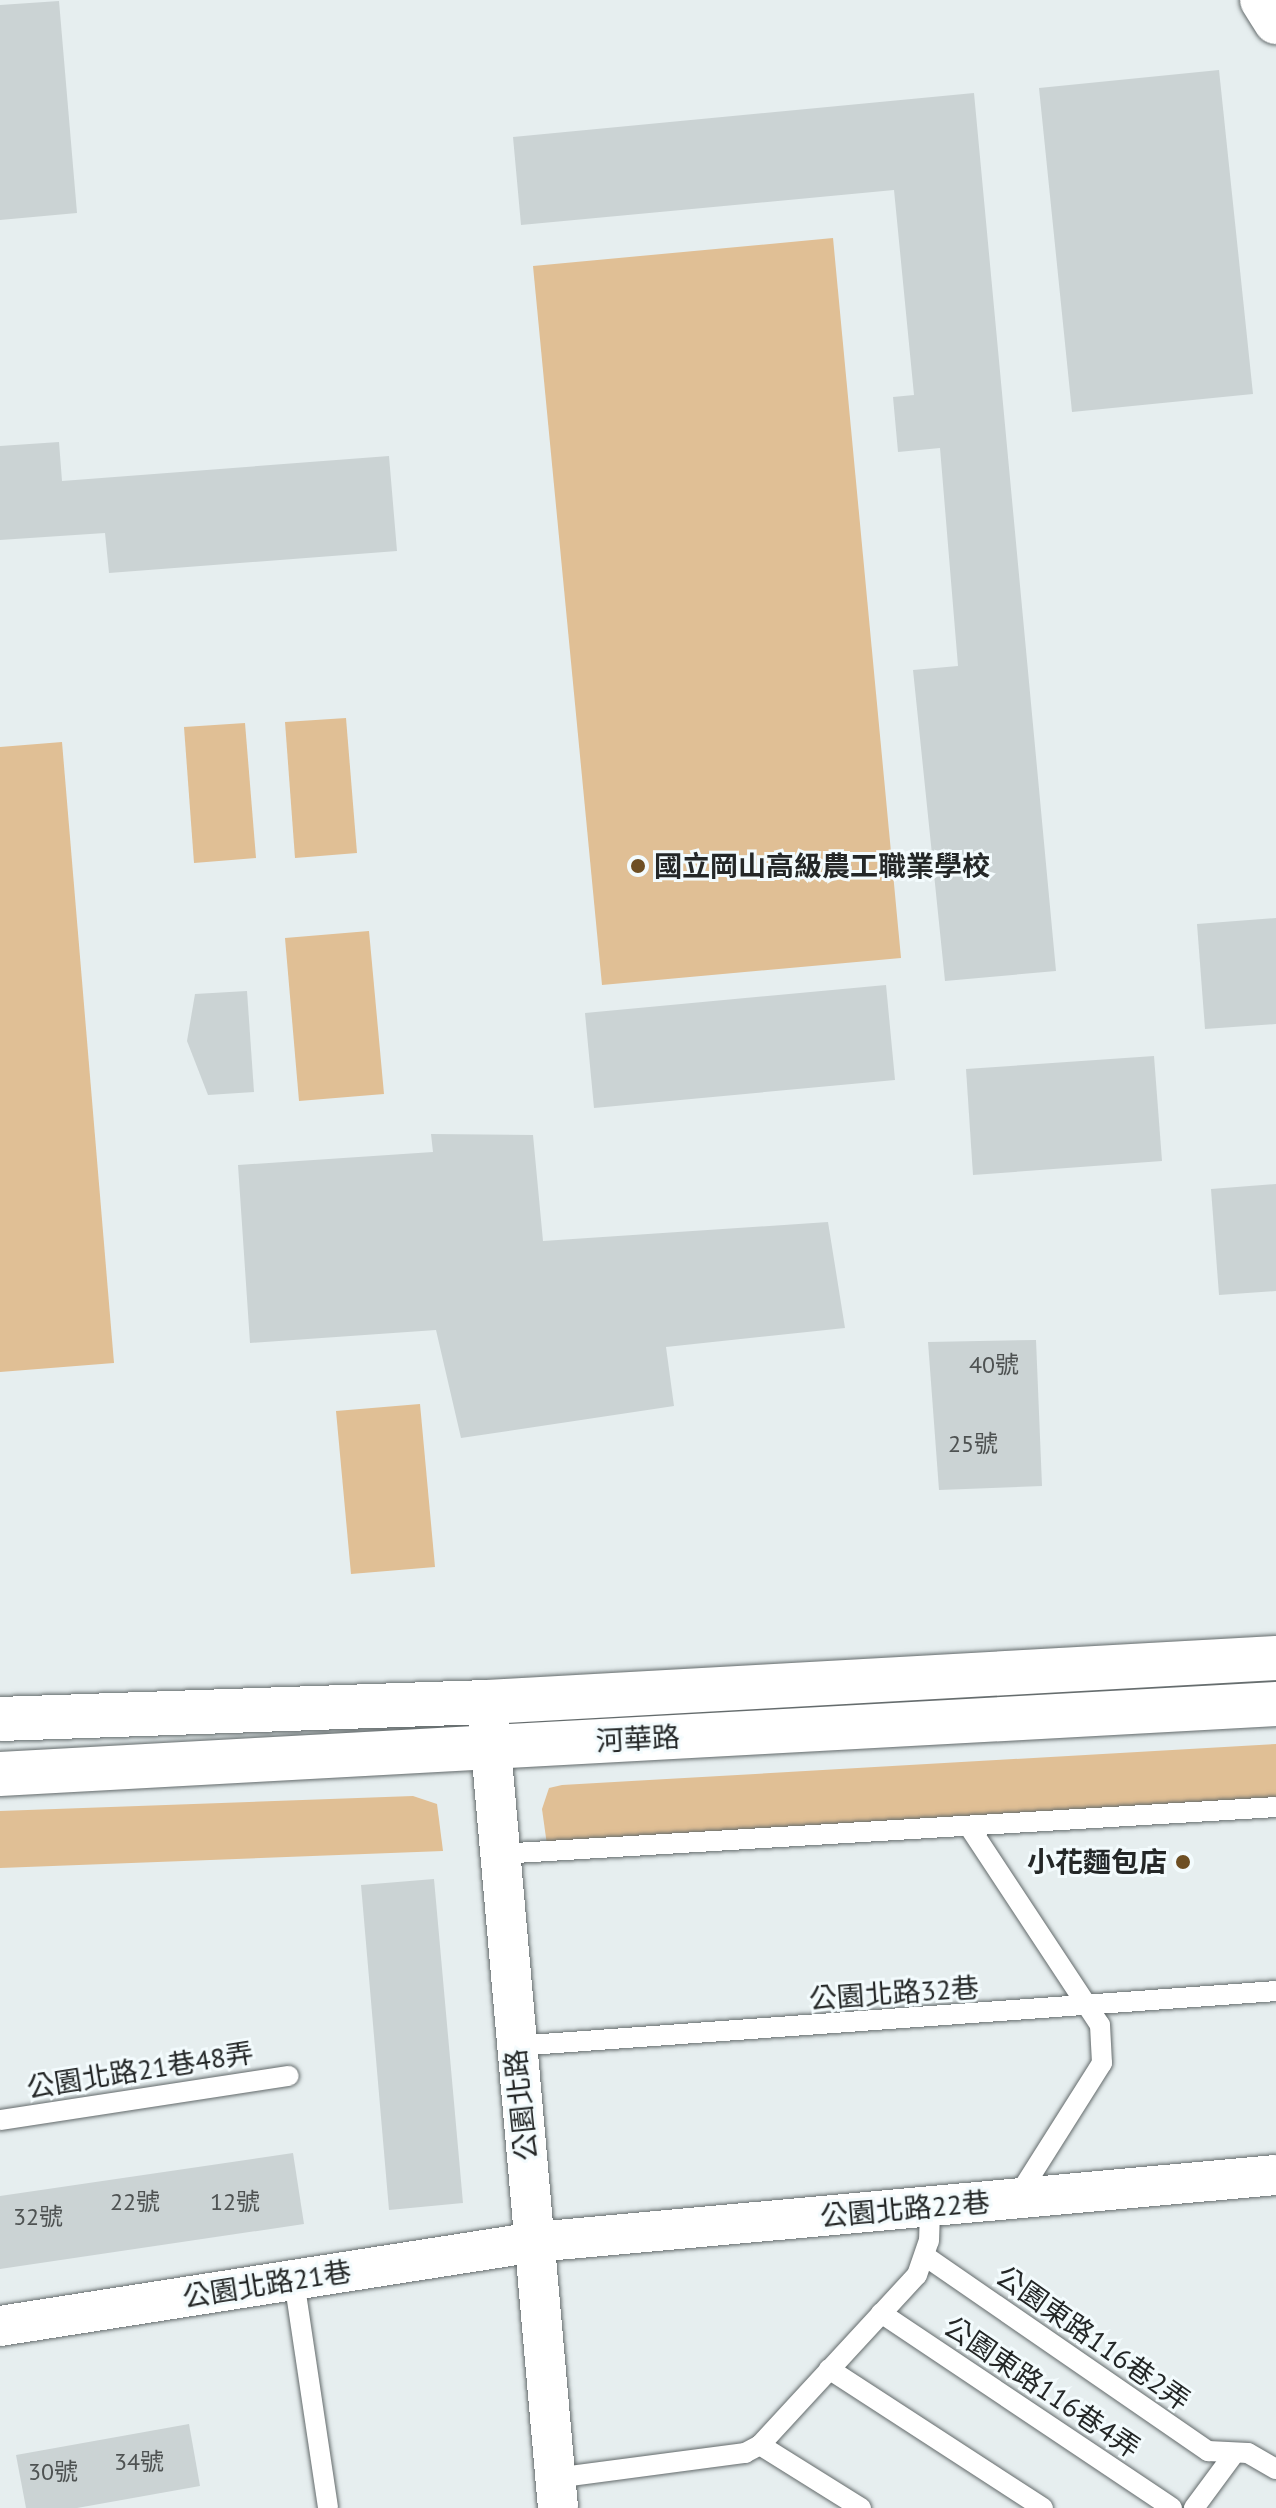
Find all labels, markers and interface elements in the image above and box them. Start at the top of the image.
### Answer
place label: 國立岡山高級農工職業學校 [654,849,990,883]
marker: 國立岡山高級農工職業學校 [629,857,647,875]
house number: 40號 [969,1351,1019,1379]
house number: 25號 [948,1430,998,1458]
street label: 河華路 [595,1720,681,1758]
place label: 小花麵包店 [1027,1845,1167,1879]
marker: 小花麵包店 [1174,1853,1192,1871]
street label: 公園北路32巷 [808,1970,980,2016]
street label: 公園北路21巷48弄 [24,2035,256,2105]
street label: 公園北路 [498,2048,544,2162]
street label: 公園北路22巷 [819,2185,991,2233]
house number: 22號 [110,2188,160,2216]
house number: 12號 [210,2188,260,2216]
house number: 32號 [13,2203,63,2231]
street label: 公園北路21巷 [180,2254,354,2314]
street label: 公園東路116巷2弄 [990,2259,1196,2417]
street label: 公園東路116巷4弄 [938,2309,1146,2465]
house number: 34號 [114,2448,164,2476]
house number: 30號 [28,2458,78,2486]

